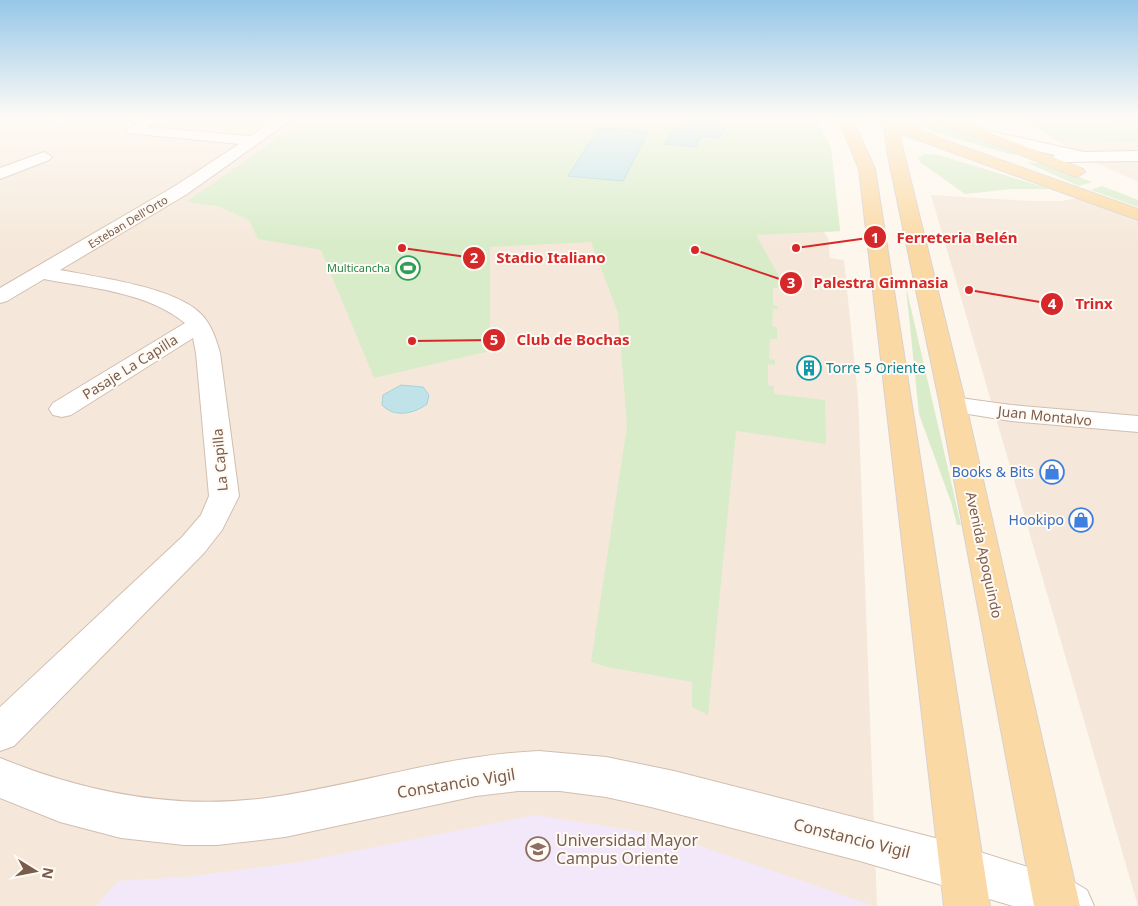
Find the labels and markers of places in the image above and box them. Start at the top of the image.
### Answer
callout: Ferreteria Belén [862,222,1028,252]
callout: Stadio Italiano [461,243,616,273]
sports icon: Multicancha [395,255,421,281]
place label: Multicancha [327,260,390,275]
callout: Palestra Gimnasia [779,268,958,298]
callout: Trinx [1040,289,1122,319]
callout: Club de Bochas [482,325,640,355]
building icon: Torre 5 Oriente [796,355,822,381]
place label: Torre 5 Oriente [826,358,926,377]
shop icon: Books & Bits [1039,459,1065,485]
place label: Books & Bits [952,462,1034,481]
shop icon: Hookipo [1068,507,1094,533]
place label: Hookipo [1009,510,1064,529]
place label: Universidad Mayor Campus Oriente [556,829,698,869]
school or university icon: Universidad Mayor Campus Oriente [525,836,551,862]

